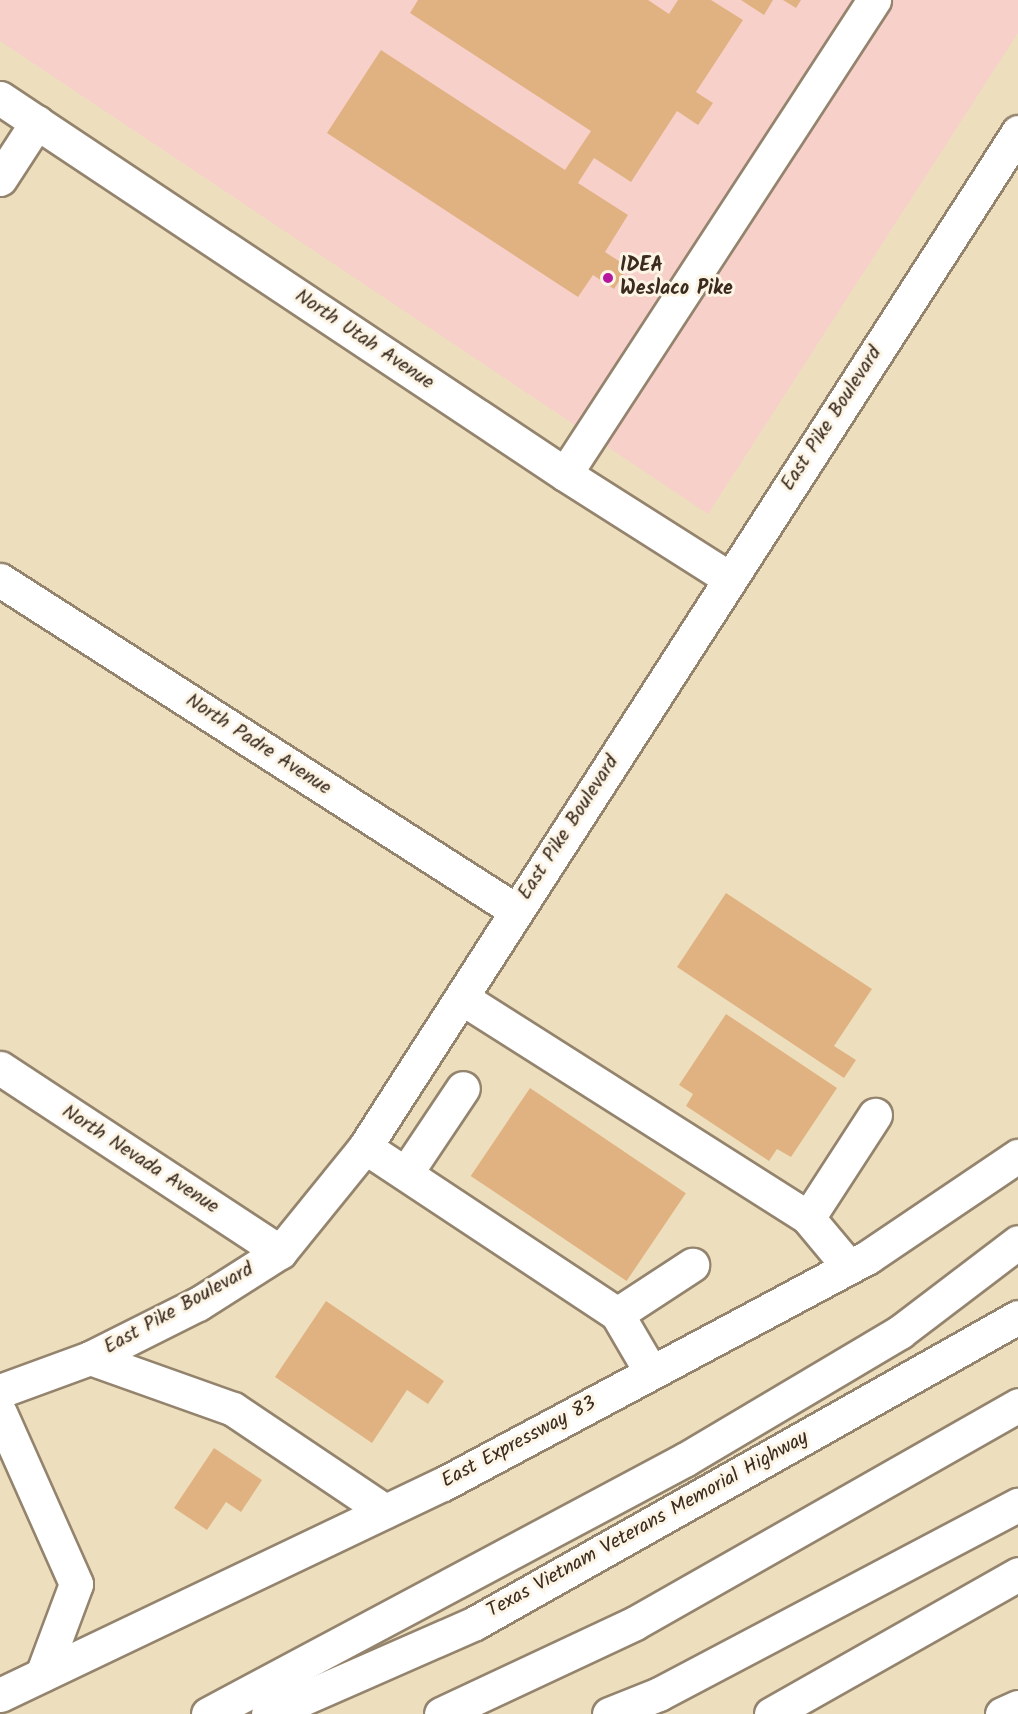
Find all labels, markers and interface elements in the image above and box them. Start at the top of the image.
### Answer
place label: IDEA Weslaco Pike [620,254,733,301]
marker: IDEA Weslaco Pike [601,271,615,285]
street label: North Utah Avenue [290,285,438,395]
street label: East Pike Boulevard [776,342,888,496]
street label: North Padre Avenue [181,689,335,801]
street label: East Pike Boulevard [513,751,625,905]
street label: North Nevada Avenue [57,1100,223,1220]
street label: East Pike Boulevard [100,1258,258,1360]
street label: East Expressway 83 [438,1392,600,1494]
street label: Texas Vietnam Veterans Memorial Highway [483,1426,813,1624]

